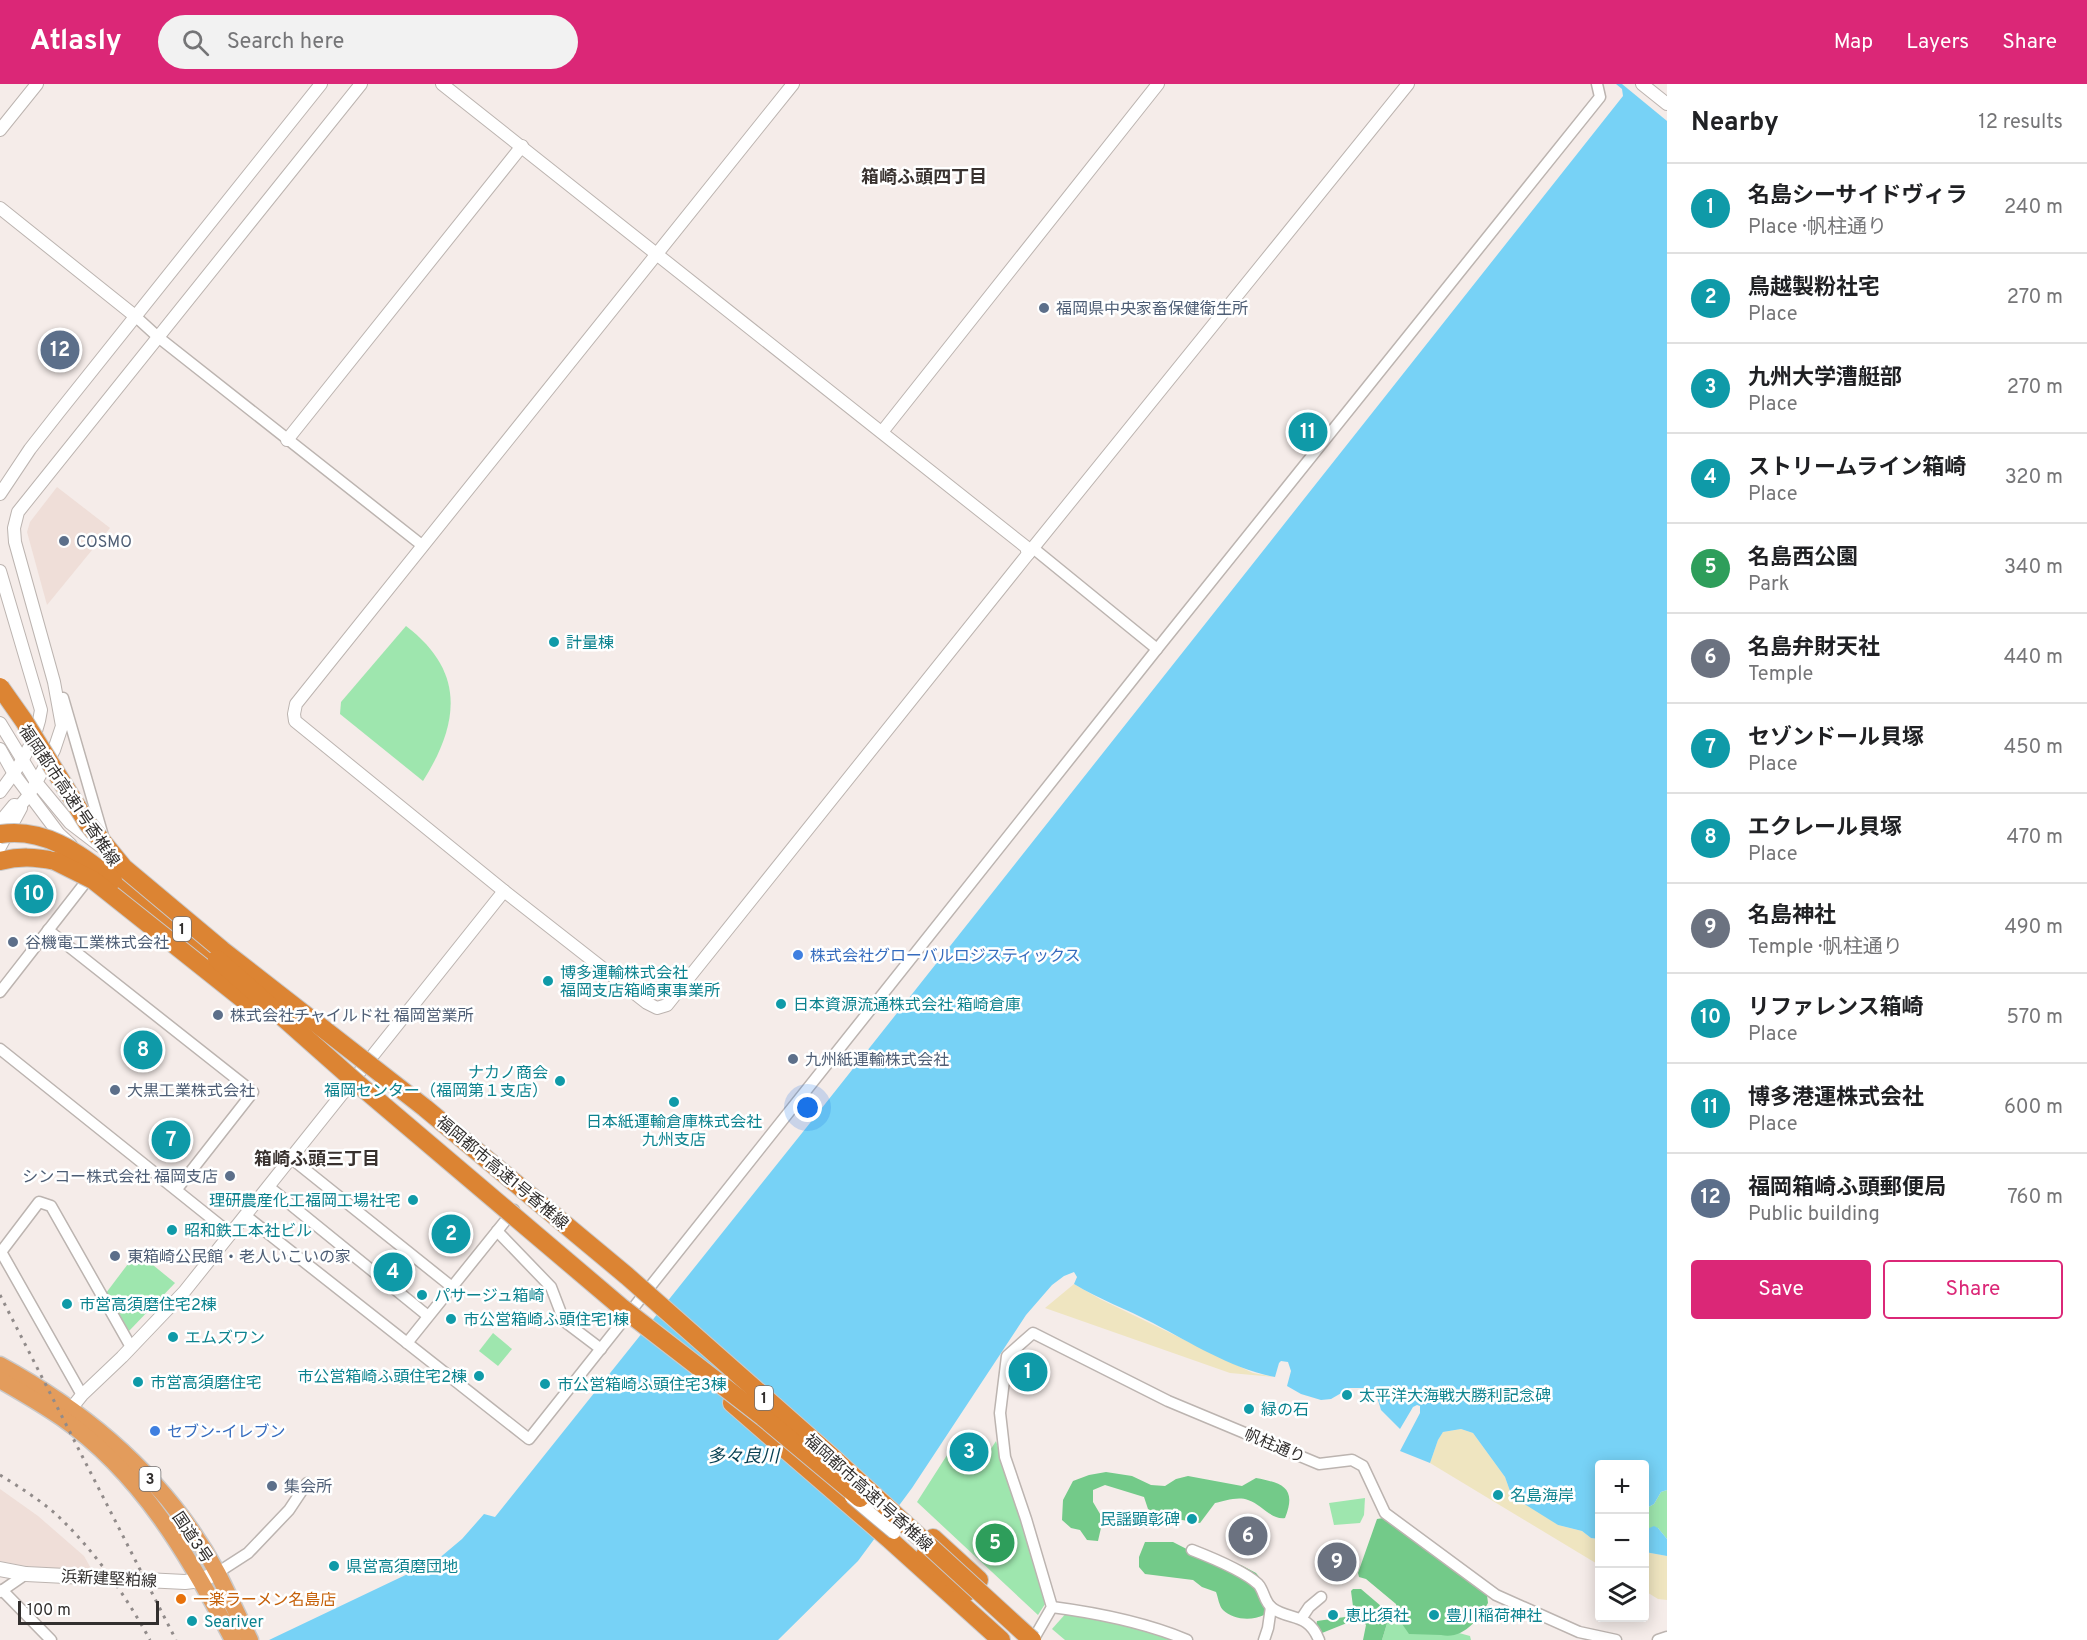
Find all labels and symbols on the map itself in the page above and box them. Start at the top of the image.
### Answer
district label: 箱崎ふ頭四丁目 [861,167,987,190]
place label: 福岡県中央家畜保健衛生所 [1056,300,1248,320]
marker: 福岡県中央家畜保健衛生所 [1037,301,1051,315]
pin: 12 [40,328,80,372]
pin: 11 [1288,410,1328,454]
place label: COSMO [76,533,132,553]
marker: COSMO [57,534,71,548]
place label: 計量棟 [566,634,614,654]
marker: 計量棟 [547,635,561,649]
street label: 福岡都市高速1号香椎線 [14,722,123,871]
pin: 10 [15,872,54,916]
road number: 1 [173,917,191,941]
place label: 谷機電工業株式会社 [25,934,169,954]
marker: 谷機電工業株式会社 [6,935,20,949]
place label: 株式会社グローバルロジスティックス [810,947,1080,967]
marker: 株式会社グローバルロジスティックス [791,948,805,962]
place label: 博多運輸株式会社 福岡支店箱崎東事業所 [560,964,720,1002]
marker: 博多運輸株式会社 福岡支店箱崎東事業所 [541,974,555,988]
place label: 日本資源流通株式会社 箱崎倉庫 [793,996,1021,1016]
marker: 日本資源流通株式会社 箱崎倉庫 [774,997,788,1011]
place label: 株式会社チャイルド社 福岡営業所 [230,1007,474,1027]
marker: 株式会社チャイルド社 福岡営業所 [211,1008,225,1022]
pin: 8 [124,1028,162,1072]
place label: 九州紙運輸株式会社 [805,1051,949,1071]
marker: 九州紙運輸株式会社 [786,1052,800,1066]
place label: ナカノ商会 福岡センター（福岡第１支店） [324,1064,548,1102]
marker: ナカノ商会 福岡センター（福岡第１支店） [553,1074,567,1088]
place label: 大黒工業株式会社 [127,1082,255,1102]
marker: 大黒工業株式会社 [108,1083,122,1097]
your location [793,1093,822,1122]
marker: 日本紙運輸倉庫株式会社 九州支店 [667,1095,681,1109]
street label: 福岡都市高速1号香椎線 [432,1113,572,1235]
place label: 日本紙運輸倉庫株式会社 九州支店 [586,1113,762,1151]
pin: 7 [152,1118,190,1162]
district label: 箱崎ふ頭三丁目 [254,1149,380,1172]
place label: シンコー株式会社 福岡支店 [22,1168,218,1188]
marker: シンコー株式会社 福岡支店 [223,1169,237,1183]
place label: 理研農産化工福岡工場社宅 [209,1192,401,1212]
marker: 理研農産化工福岡工場社宅 [406,1193,420,1207]
pin: 2 [432,1212,470,1256]
place label: 昭和鉄工本社ビル [184,1222,312,1242]
marker: 昭和鉄工本社ビル [165,1223,179,1237]
place label: 東箱崎公民館・老人いこいの家 [127,1248,351,1268]
marker: 東箱崎公民館・老人いこいの家 [108,1249,122,1263]
pin: 4 [374,1250,412,1294]
place label: パサージュ箱崎 [434,1287,545,1307]
marker: パサージュ箱崎 [415,1288,429,1302]
place label: 市営高須磨住宅2棟 [79,1296,217,1316]
marker: 市営高須磨住宅2棟 [60,1297,74,1311]
place label: 市公営箱崎ふ頭住宅1棟 [463,1311,629,1331]
marker: 市公営箱崎ふ頭住宅1棟 [444,1312,458,1326]
place label: エムズワン [185,1329,265,1349]
marker: エムズワン [166,1330,180,1344]
pin: 1 [1008,1350,1048,1394]
place label: 市公営箱崎ふ頭住宅2棟 [297,1368,467,1388]
marker: 市公営箱崎ふ頭住宅2棟 [472,1369,486,1383]
place label: 市営高須磨住宅 [150,1374,262,1394]
marker: 市営高須磨住宅 [131,1375,145,1389]
place label: 市公営箱崎ふ頭住宅3棟 [557,1376,727,1396]
marker: 市公営箱崎ふ頭住宅3棟 [538,1377,552,1391]
road number: 1 [755,1386,773,1410]
place label: 太平洋大海戦大勝利記念碑 [1359,1387,1551,1407]
marker: 太平洋大海戦大勝利記念碑 [1340,1388,1354,1402]
place label: 緑の石 [1261,1401,1309,1421]
marker: 緑の石 [1242,1402,1256,1416]
place label: セブン-イレブン [167,1423,285,1443]
marker: セブン-イレブン [148,1424,162,1438]
street label: 帆柱通り [1241,1425,1308,1469]
pin: 3 [950,1430,988,1474]
street label: 福岡都市高速1号香椎線 [799,1431,936,1556]
water label: 多々良川 [707,1446,781,1469]
road number: 3 [140,1467,160,1491]
place label: 集会所 [284,1478,332,1498]
marker: 集会所 [265,1479,279,1493]
place label: 名島海岸 [1510,1487,1574,1507]
marker: 名島海岸 [1491,1488,1505,1502]
street label: 国道3号 [167,1509,216,1568]
place label: 民謡顕彰碑 [1100,1511,1180,1531]
marker: 民謡顕彰碑 [1185,1512,1199,1526]
pin: 6 [1228,1514,1268,1558]
pin: 5 [976,1520,1014,1566]
pin: 9 [1318,1540,1356,1584]
place label: 県営高須磨団地 [346,1558,458,1578]
marker: 県営高須磨団地 [327,1559,341,1573]
street label: 浜新建堅粕線 [60,1567,157,1592]
place label: 一楽ラーメン名島店 [193,1591,336,1611]
marker: 一楽ラーメン名島店 [174,1592,188,1606]
scale bar [18,1598,159,1626]
place label: 恵比須社 [1345,1607,1409,1627]
place label: 豊川稲荷神社 [1446,1607,1542,1627]
marker: 恵比須社 [1326,1608,1340,1622]
marker: 豊川稲荷神社 [1427,1608,1441,1622]
place label: Seariver [204,1613,264,1633]
marker: Seariver [185,1614,199,1628]

